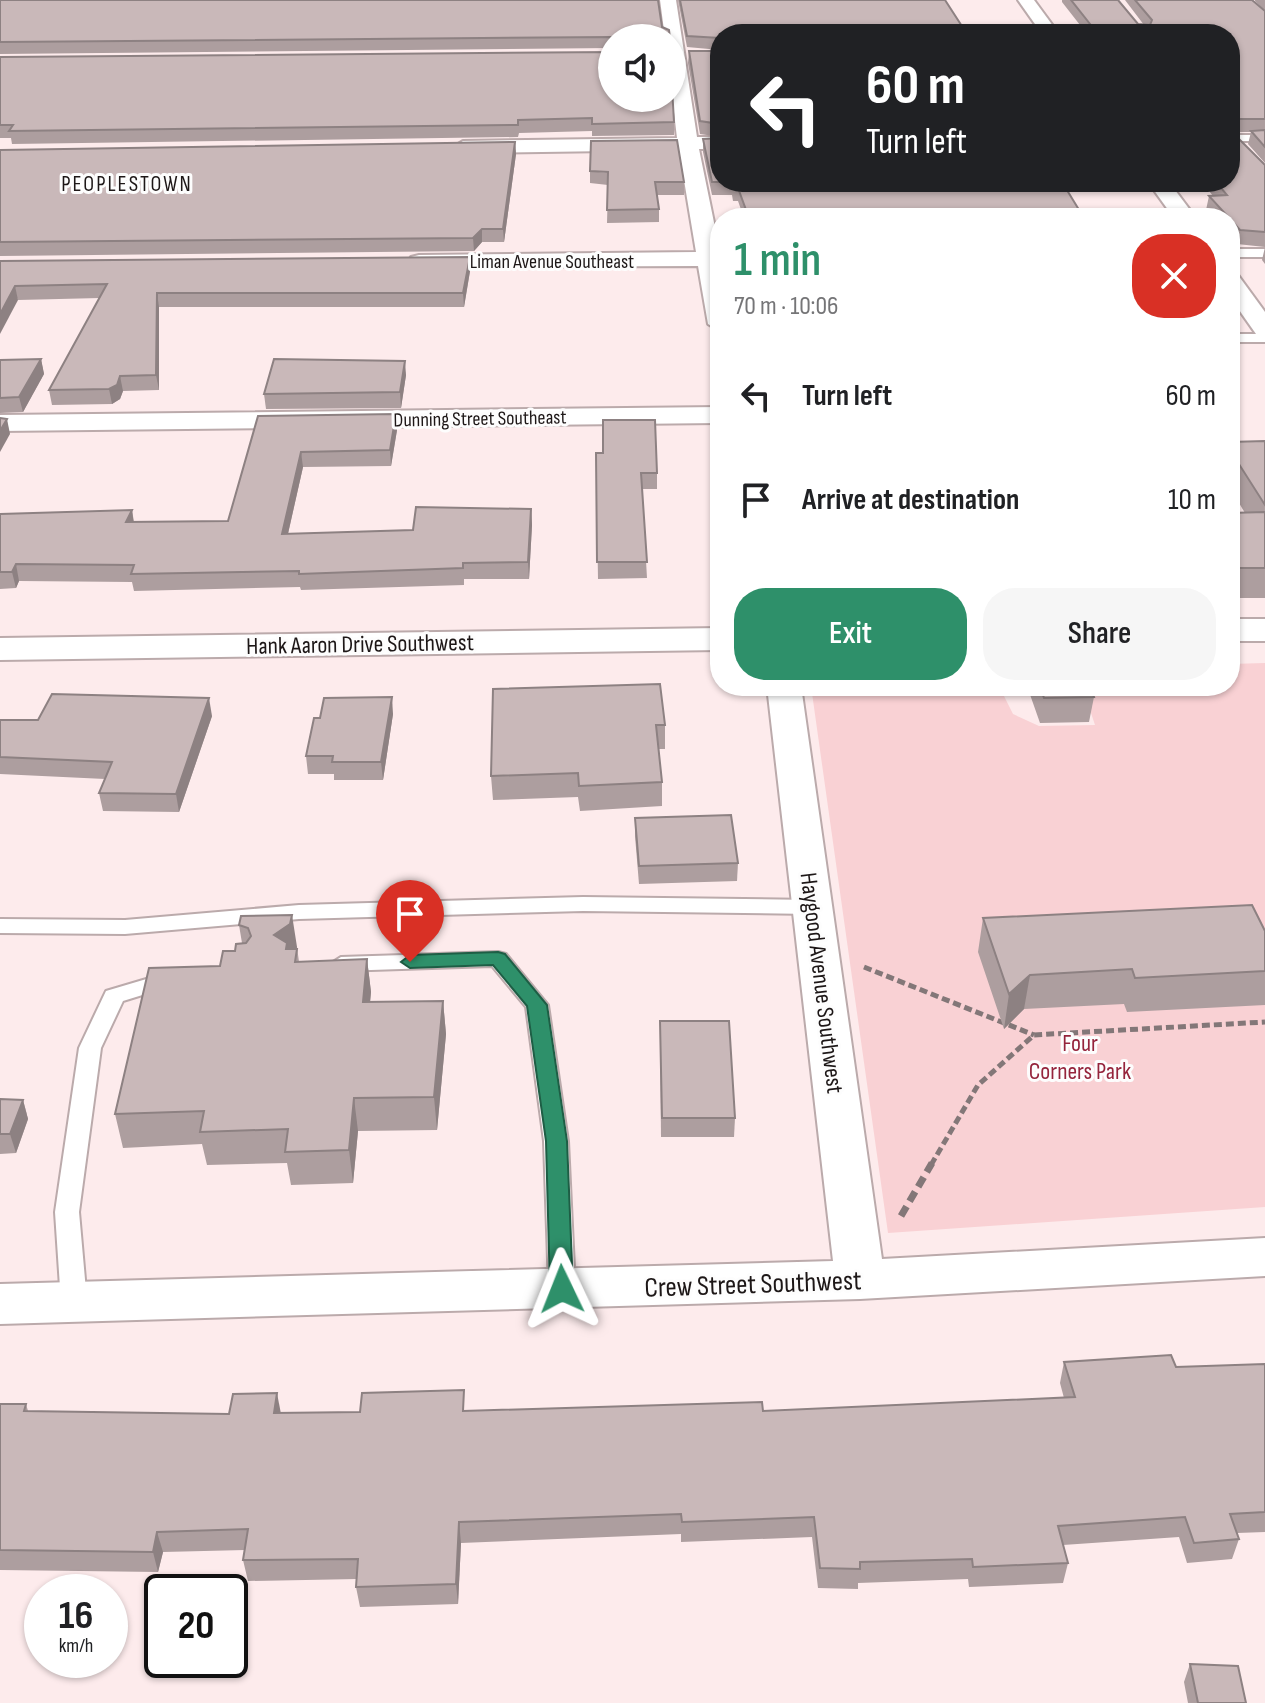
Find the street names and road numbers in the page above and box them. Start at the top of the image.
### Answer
street label: Liman Avenue Southeast [470,250,634,274]
street label: Dunning Street Southeast [393,405,567,433]
street label: Hank Aaron Drive Southwest [246,628,474,661]
street label: Haygood Avenue Southwest [794,871,849,1095]
street label: Crew Street Southwest [644,1264,862,1305]

